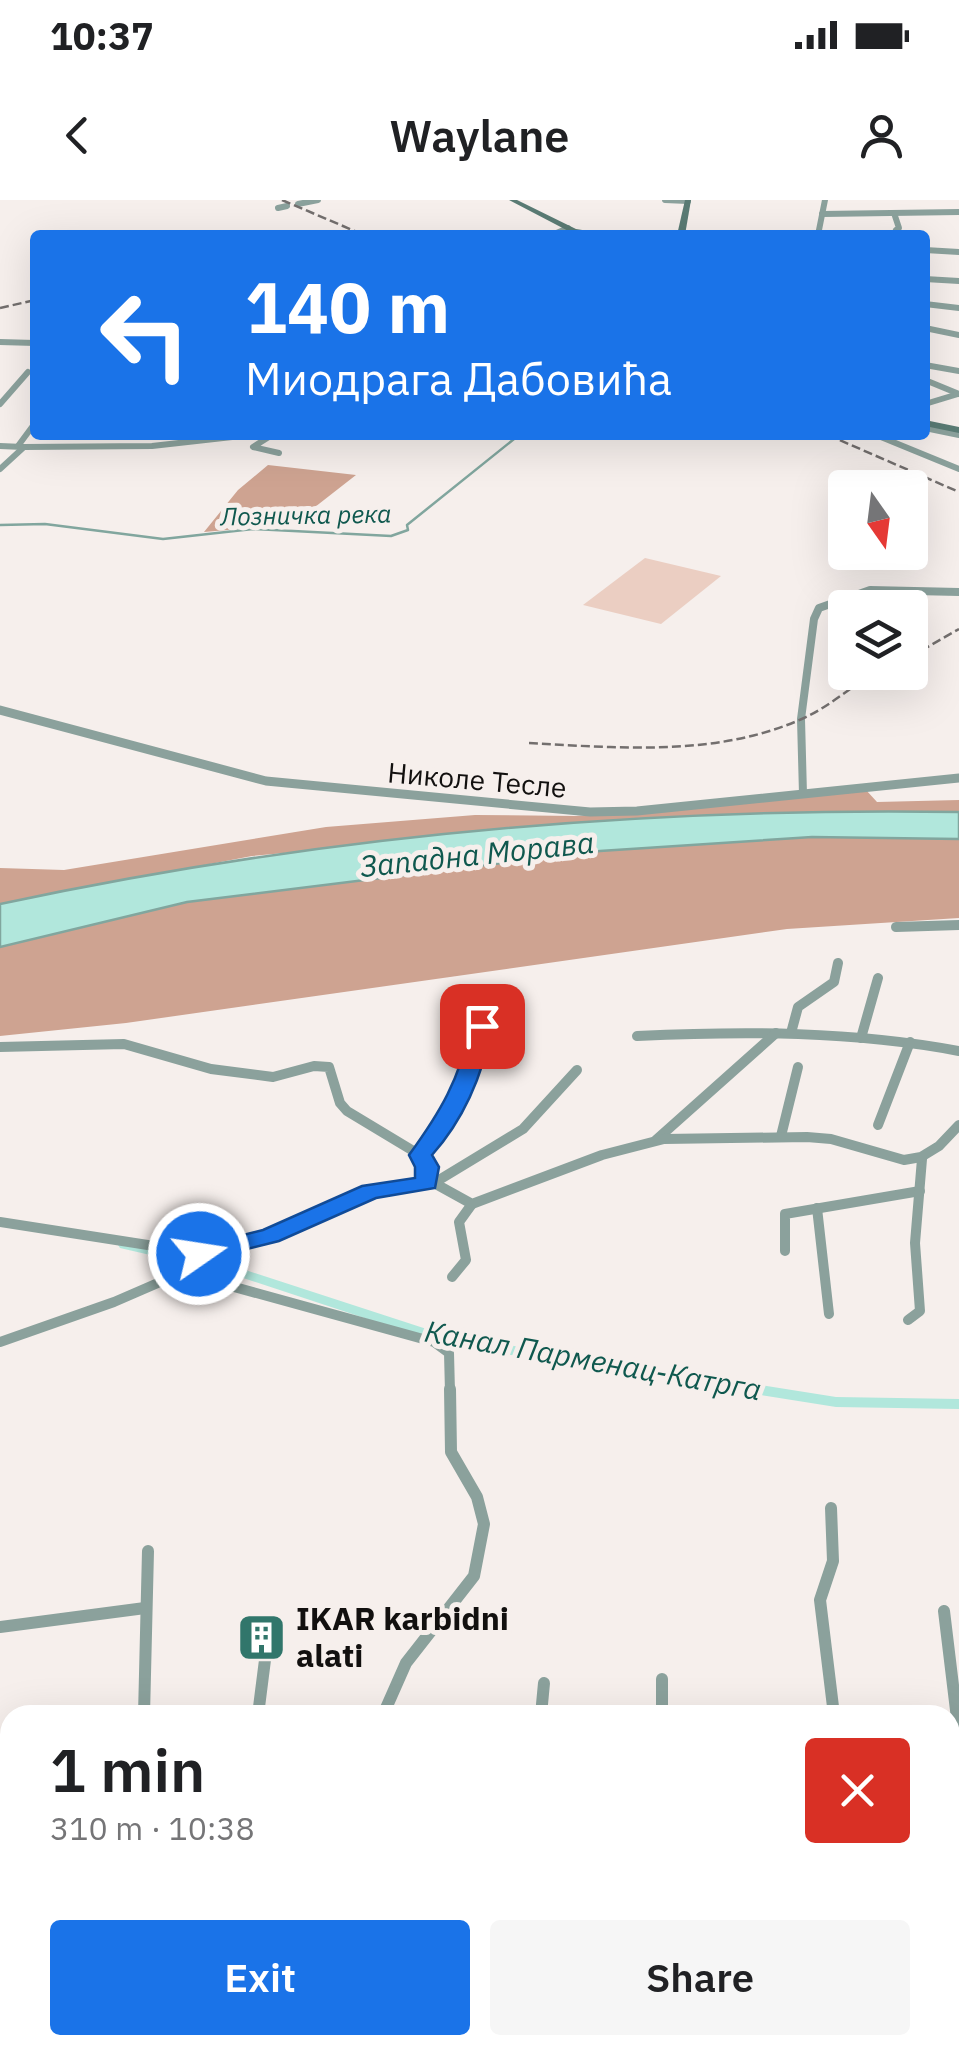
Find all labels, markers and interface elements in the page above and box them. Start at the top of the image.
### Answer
text: 10:37 [50,11,154,60]
text: Waylane [390,106,569,164]
icon: back [50,108,105,163]
icon: person [854,108,909,163]
text: 140 m [245,261,450,352]
icon: left [80,270,210,400]
text: Миодрага Дабовића [245,349,672,407]
north arrow [828,470,928,570]
map controls [828,470,928,690]
water label: Лозничка река [219,497,392,533]
button: layers [828,590,928,690]
street label: Николе Тесле [386,753,568,806]
water label: Западна Морава [358,822,596,885]
pin [440,984,525,1069]
icon: arrive [455,999,510,1054]
position arrow [147,1202,251,1306]
water label: Канал Парменац-Катрга [422,1311,765,1408]
place label: IKAR karbidni alati [296,1597,509,1676]
building icon: IKAR karbidni alati [235,1611,287,1663]
text: 1 min [50,1730,205,1809]
button: close [805,1738,910,1843]
text: 310 m · 10:38 [50,1807,255,1849]
button: Exit [50,1920,470,2035]
button: Share [490,1920,910,2035]

